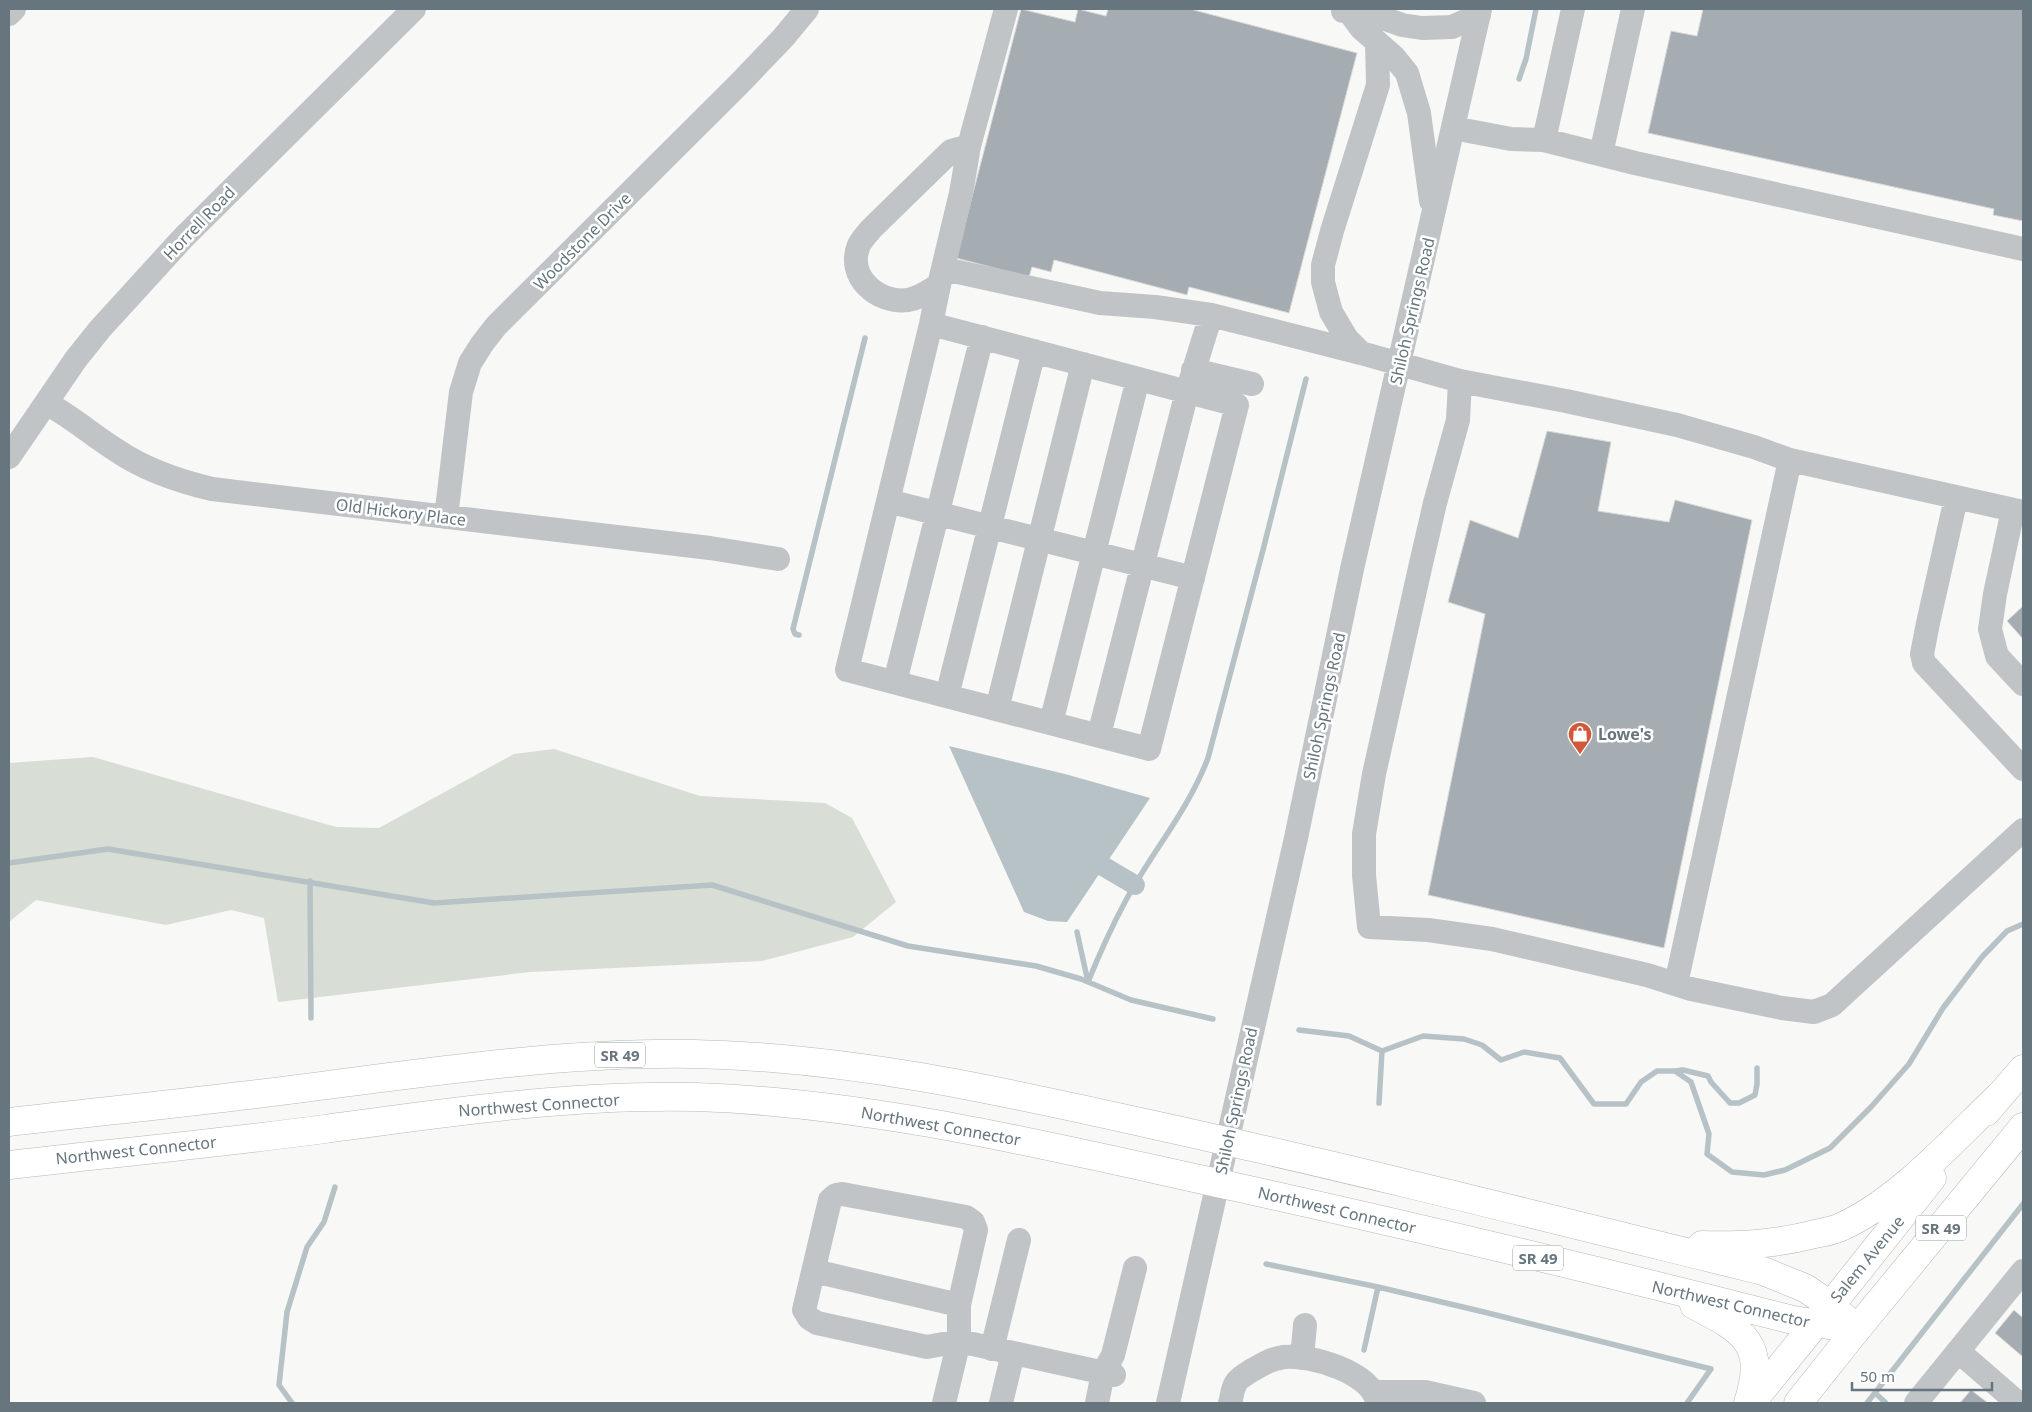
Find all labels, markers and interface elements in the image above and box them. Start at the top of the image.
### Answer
street label: Horrell Road [158,181,240,265]
street label: Woodstone Drive [528,187,636,295]
street label: Shiloh Springs Road [1384,235,1440,387]
street label: Old Hickory Place [335,493,467,531]
street label: Shiloh Springs Road [1298,630,1350,782]
shop icon: Lowe's [1567,721,1593,755]
place label: Lowe's [1598,723,1652,745]
street label: Shiloh Springs Road [1210,1025,1262,1177]
road number: SR 49 [595,1042,645,1068]
street label: Northwest Connector [458,1088,621,1122]
street label: Northwest Connector [859,1101,1023,1151]
street label: Northwest Connector [54,1131,218,1169]
street label: Northwest Connector [1256,1181,1419,1239]
street label: Salem Avenue [1825,1211,1909,1307]
road number: SR 49 [1916,1216,1966,1240]
road number: SR 49 [1513,1246,1563,1270]
street label: Northwest Connector [1650,1275,1813,1333]
scale bar [1852,1360,1992,1392]
text: 50 m [1860,1366,1895,1386]

